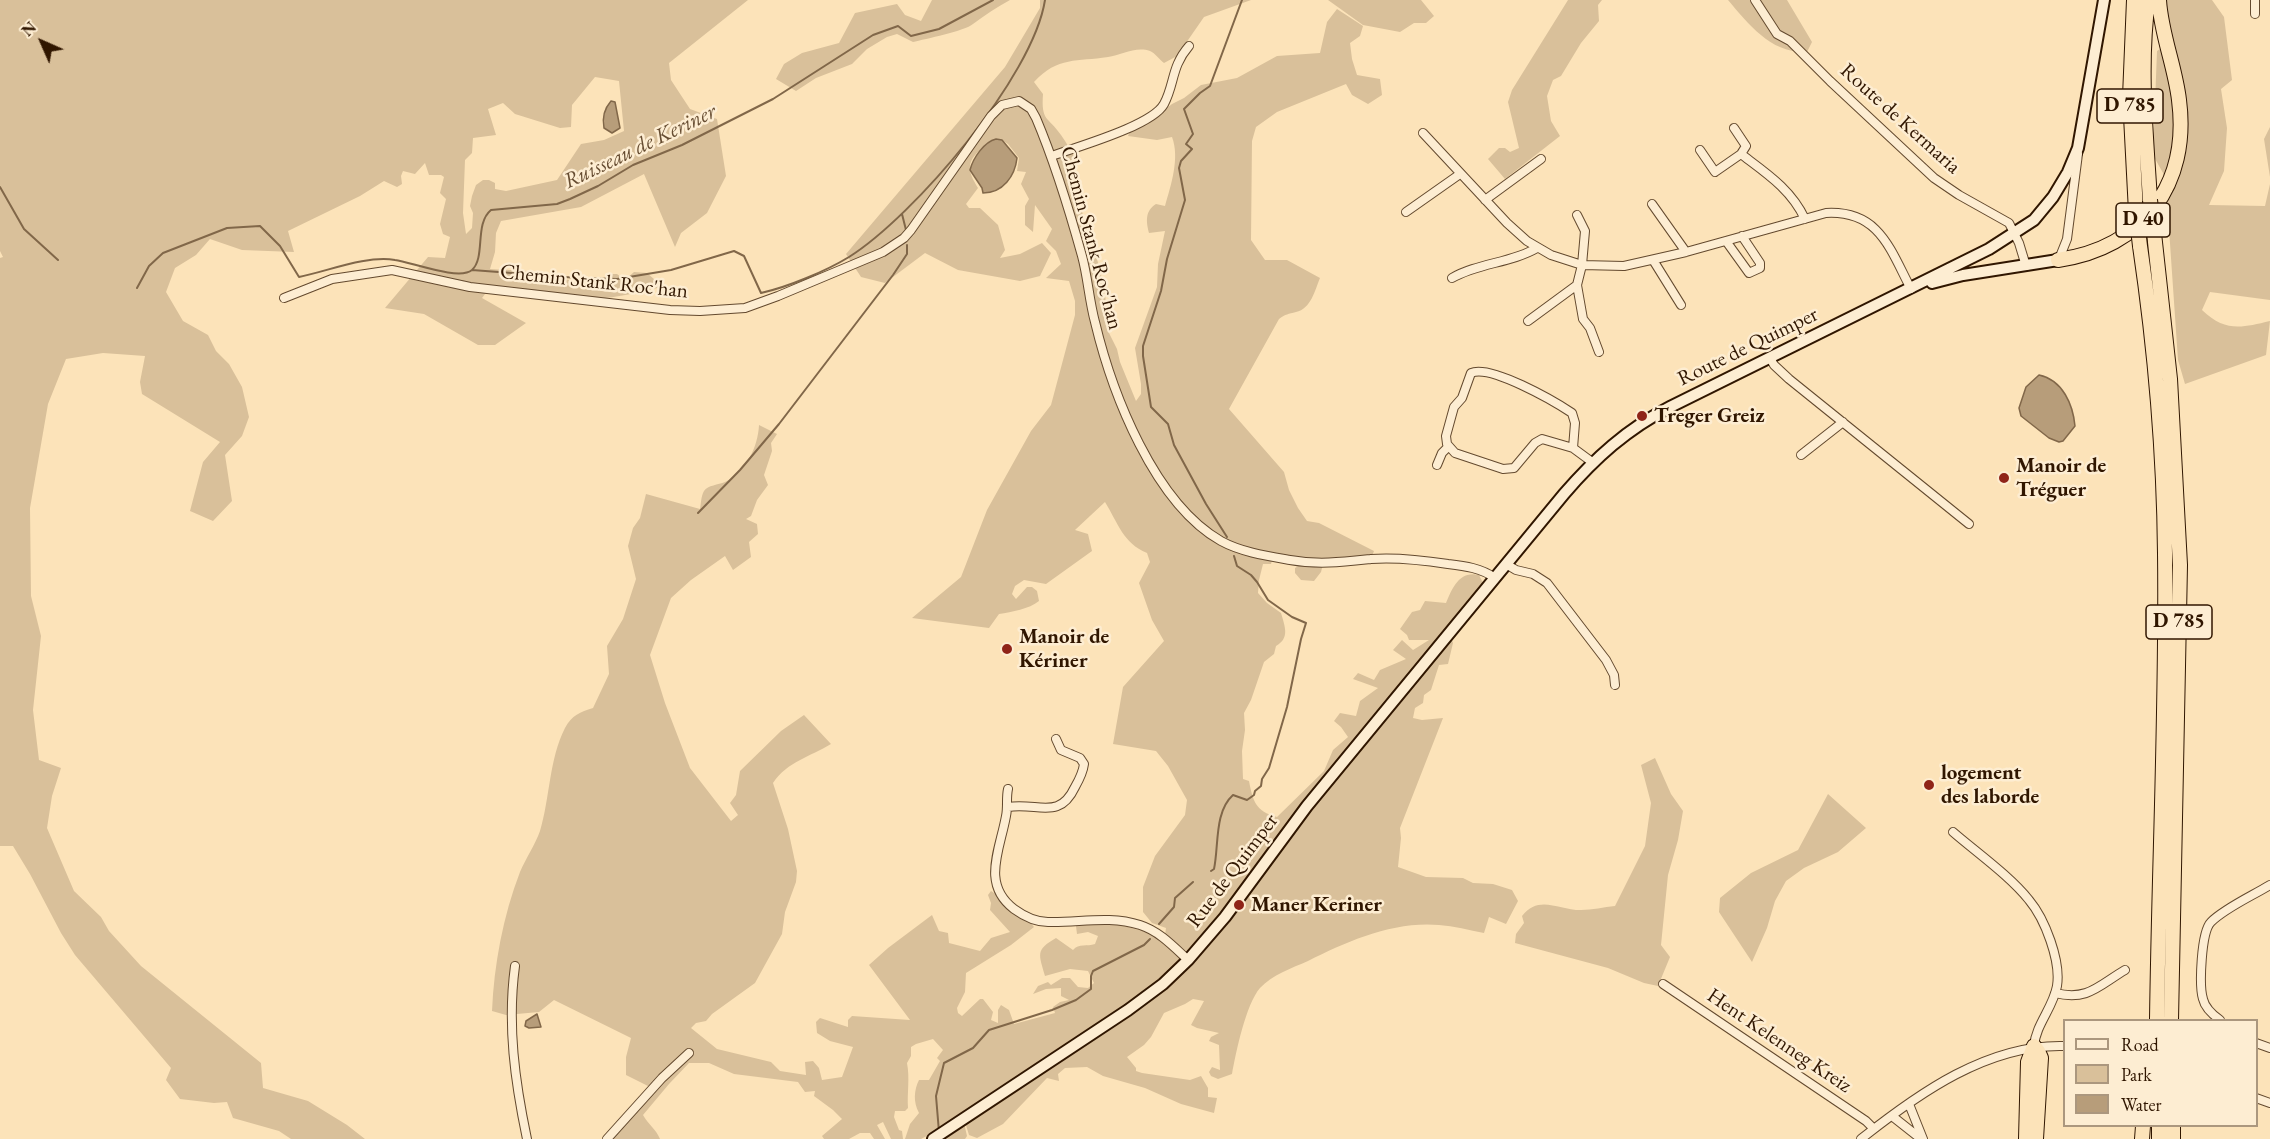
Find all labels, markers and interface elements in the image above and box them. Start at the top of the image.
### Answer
north arrow [12,12,72,72]
text: N [17,17,41,41]
street label: Route de Kermaria [1835,58,1965,180]
road number: D 785 [2097,89,2163,123]
water label: Ruisseau de Keriner [559,99,721,195]
street label: Chemin Stank Roc'han [1054,143,1128,333]
road number: D 40 [2116,203,2170,237]
street label: Chemin Stank Roc'han [499,260,689,304]
street label: Route de Quimper [1674,302,1822,392]
place label: Treger Greiz [1654,403,1765,429]
marker: Treger Greiz [1635,409,1649,423]
place label: Manoir de Tréguer [2016,453,2106,503]
marker: Manoir de Tréguer [1997,471,2011,485]
road number: D 785 [2146,605,2212,639]
place label: Manoir de Kériner [1019,624,1109,674]
marker: Manoir de Kériner [1000,642,1014,656]
place label: logement des laborde [1941,760,2039,810]
marker: logement des laborde [1922,778,1936,792]
street label: Rue de Quimper [1182,809,1284,933]
place label: Maner Keriner [1251,892,1382,918]
marker: Maner Keriner [1232,898,1246,912]
street label: Hent Kelenneg Kreiz [1702,983,1856,1099]
legend [2063,1019,2258,1127]
text: Road [2121,1033,2159,1056]
text: Park [2121,1063,2152,1086]
text: Water [2121,1093,2162,1116]

